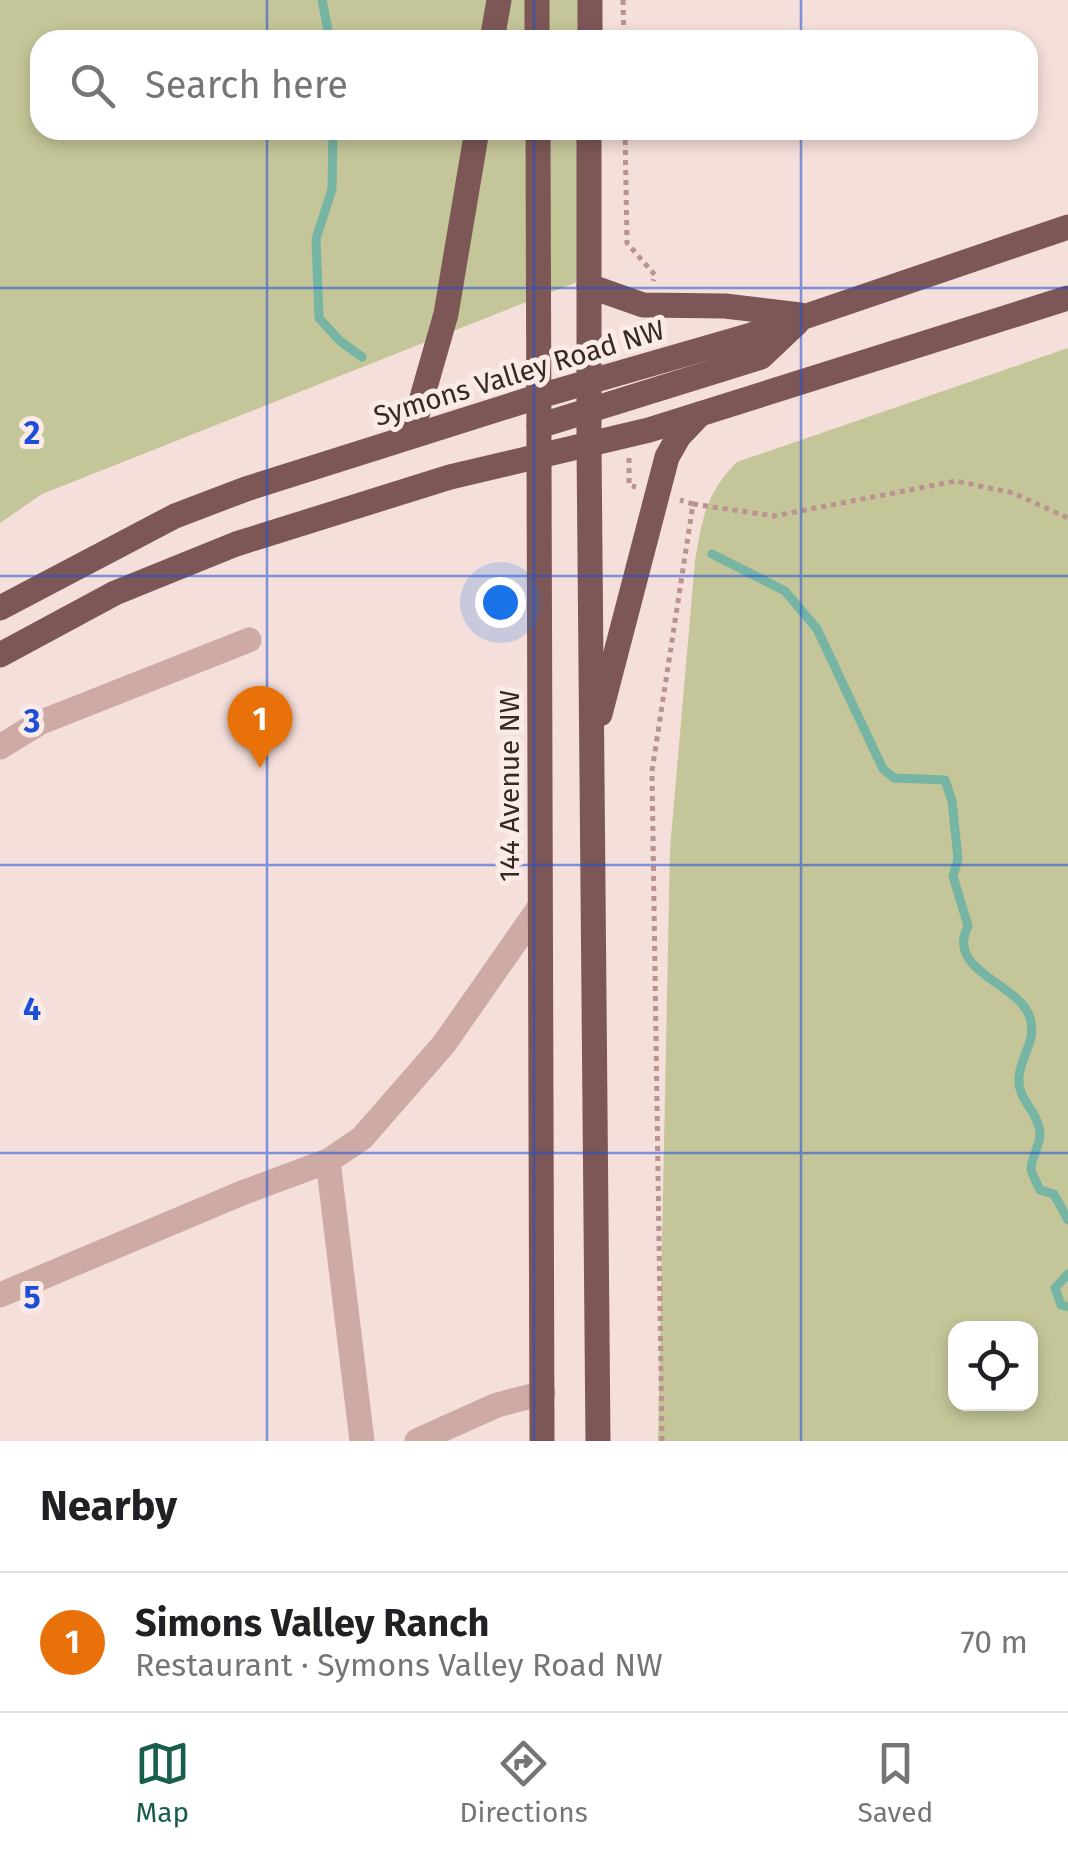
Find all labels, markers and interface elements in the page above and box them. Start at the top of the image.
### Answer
search box [30,30,1038,140]
icon: search [65,58,120,113]
text: Search here [145,62,348,108]
street label: Symons Valley Road NW [370,313,668,433]
text: 2 [24,414,40,452]
your location [475,577,526,628]
pin: 1 [228,686,292,768]
street label: 144 Avenue NW [493,690,526,882]
text: 3 [23,702,40,740]
text: 4 [23,990,41,1028]
text: 5 [23,1278,41,1316]
map controls [948,1321,1038,1411]
button: locate [948,1321,1038,1411]
text: Nearby [40,1481,177,1531]
text: Simons Valley Ranch [135,1600,489,1646]
text: 1 [65,1623,80,1661]
text: 70 m [960,1623,1028,1661]
text: Restaurant · Symons Valley Road NW [135,1646,663,1684]
tab: Map [135,1736,190,1829]
tab: Directions [459,1736,588,1829]
tab: Saved [857,1736,933,1829]

